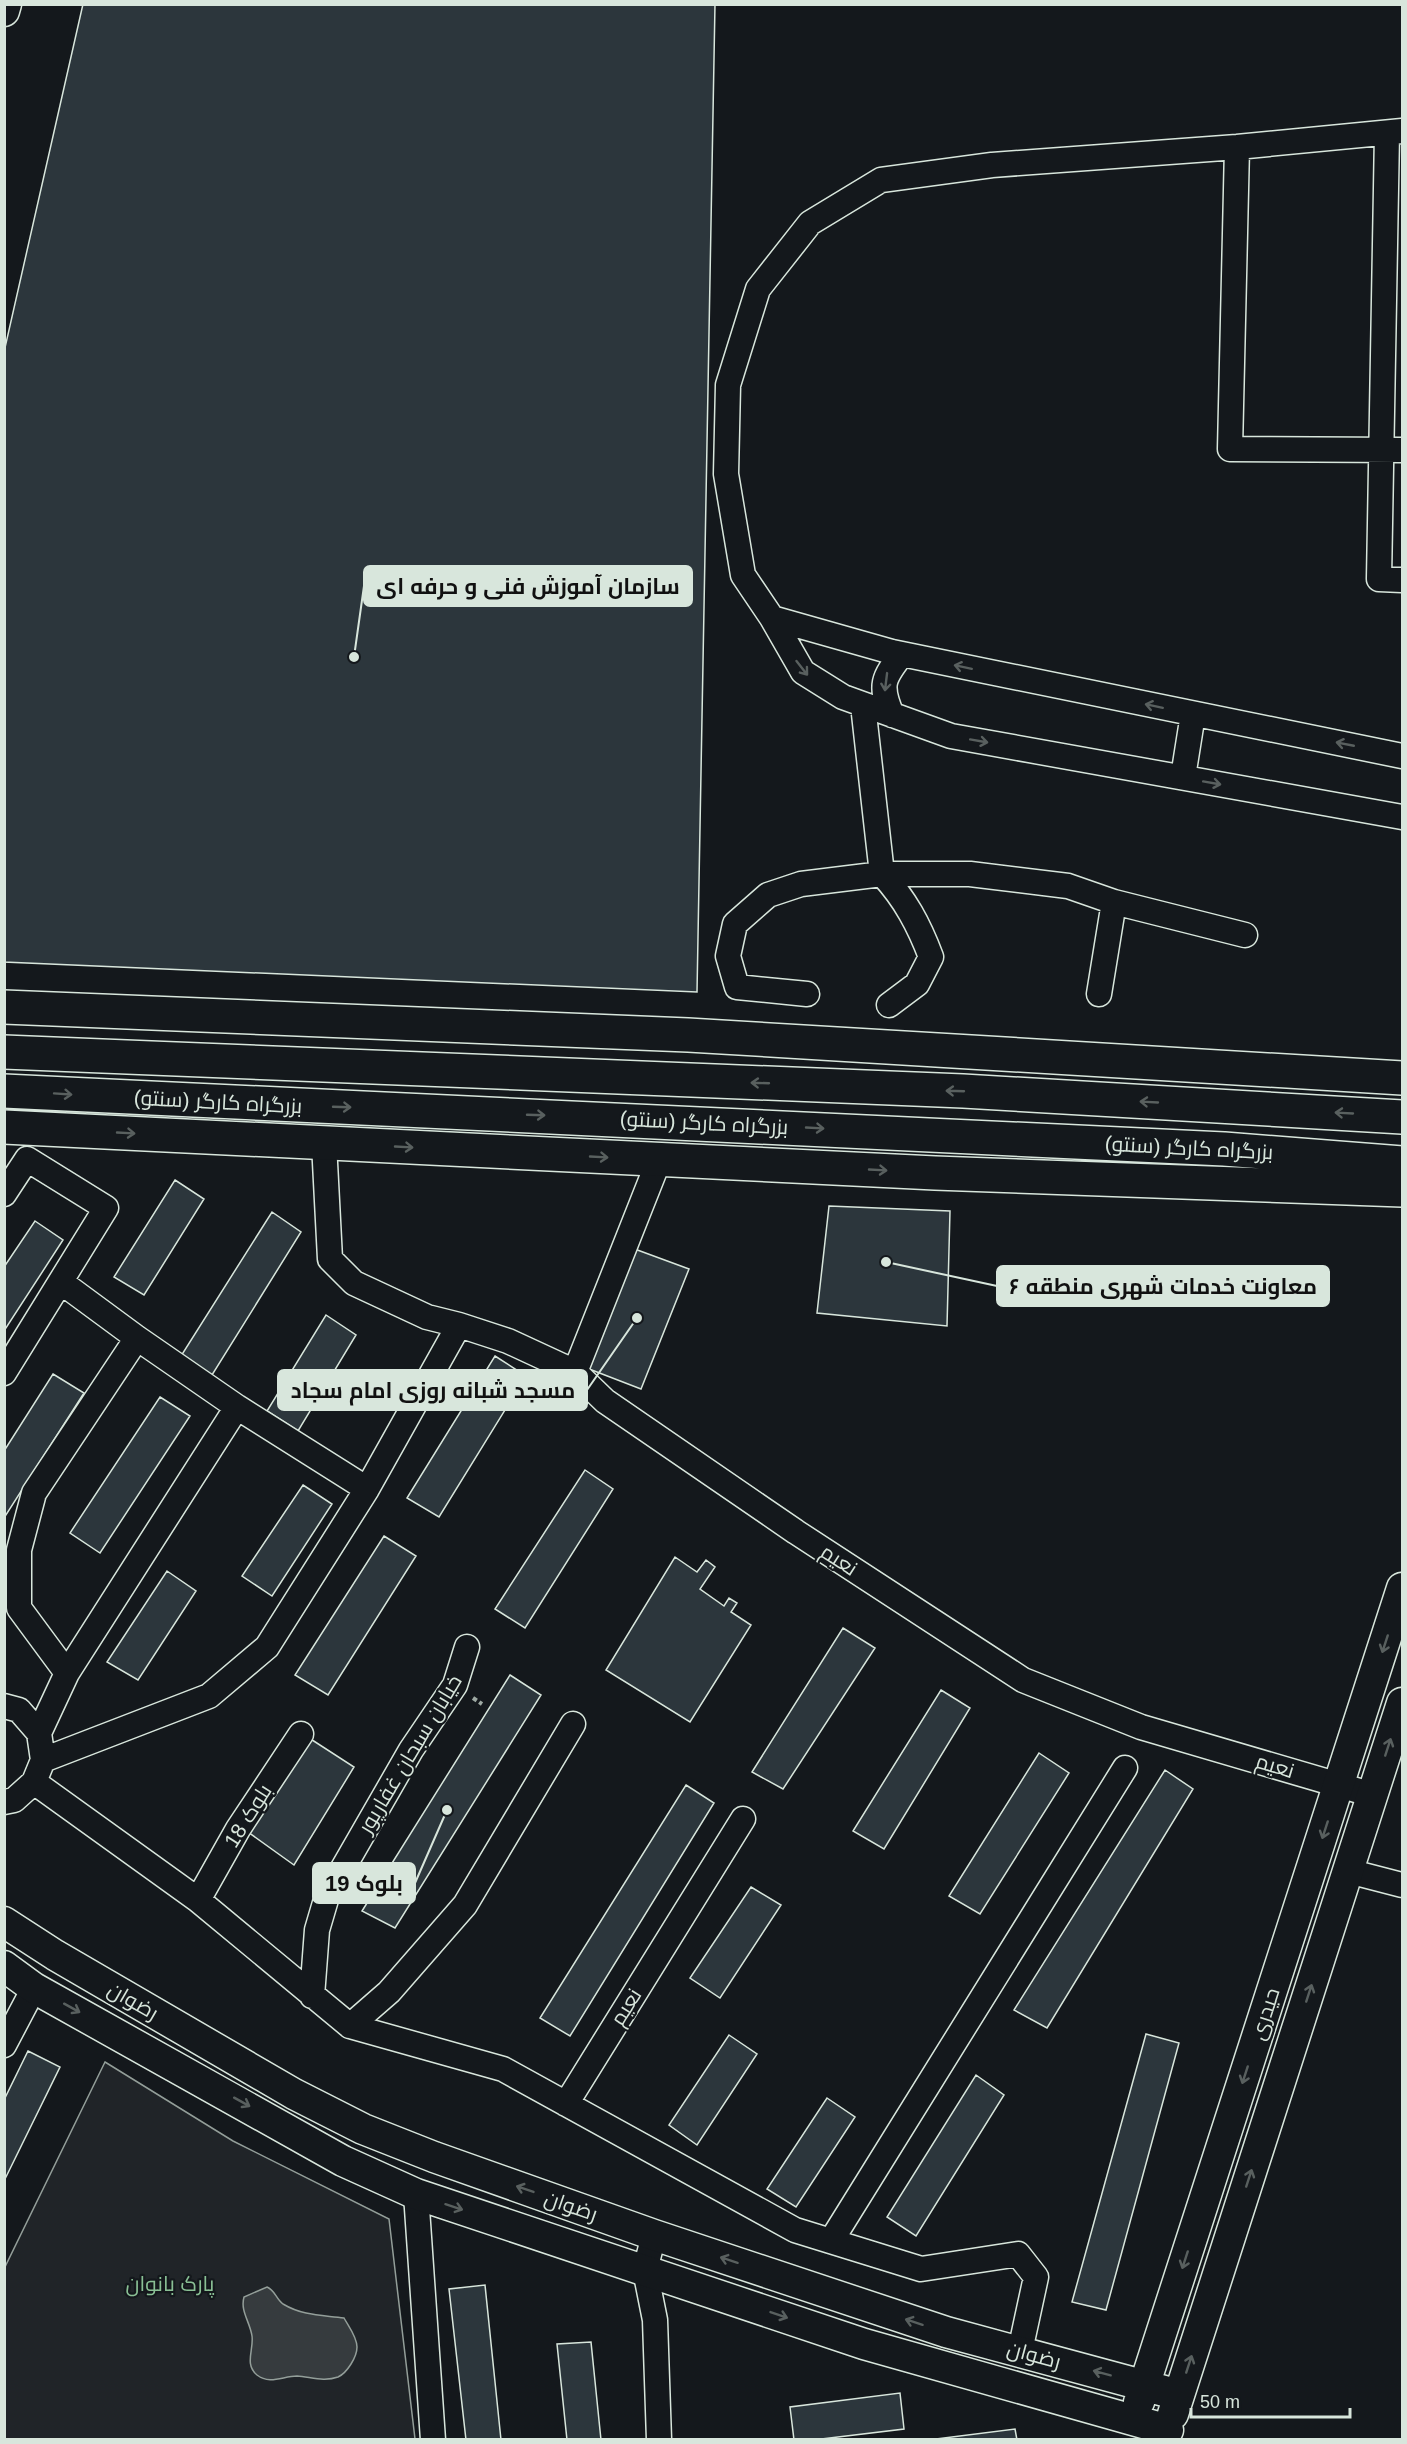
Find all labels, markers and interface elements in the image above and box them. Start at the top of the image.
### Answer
callout: سازمان آموزش فنی و حرفه ای [364,566,692,606]
text: سازمان آموزش فنی و حرفه ای [376,574,680,600]
one-way arrow [795,659,808,675]
one-way arrow [954,661,973,672]
one-way arrow [880,672,891,692]
one-way arrow [1145,700,1164,711]
one-way arrow [969,736,988,747]
one-way arrow [1336,738,1355,749]
one-way arrow [1202,777,1222,788]
one-way arrow [750,1078,770,1089]
one-way arrow [945,1085,965,1096]
street label: بزرگراه کارگر (سنتو) [133,1086,303,1118]
one-way arrow [52,1089,72,1100]
one-way arrow [1140,1096,1160,1107]
one-way arrow [331,1102,351,1113]
street label: بزرگراه کارگر (سنتو) [619,1107,789,1139]
one-way arrow [1335,1108,1355,1119]
one-way arrow [526,1110,546,1121]
one-way arrow [805,1123,825,1134]
one-way arrow [115,1128,135,1139]
street label: بزرگراه کارگر (سنتو) [1104,1132,1274,1164]
one-way arrow [394,1142,414,1153]
one-way arrow [589,1152,609,1163]
one-way arrow [867,1165,887,1176]
callout: معاونت خدمات شهری منطقه ۶ [997,1266,1329,1306]
text: معاونت خدمات شهری منطقه ۶ [1009,1274,1317,1300]
callout: مسجد شبانه روزی امام سجاد [278,1370,587,1410]
text: مسجد شبانه روزی امام سجاد [291,1378,575,1406]
street label: نعیم [815,1539,862,1582]
one-way arrow [1378,1634,1389,1653]
street label: خیابان سبحان غفارپور [353,1671,468,1839]
one-way arrow [1384,1738,1395,1757]
street label: نعیم [1252,1749,1297,1785]
street label: بلوک 18 [219,1780,277,1852]
one-way arrow [1318,1820,1329,1839]
callout: بلوک 19 [313,1863,415,1903]
text: بلوک 19 [325,1871,403,1897]
street label: رضوان [103,1977,163,2026]
street label: نعیم [605,1984,648,2031]
one-way arrow [1304,1984,1315,2003]
street label: حیدری [1245,1985,1286,2043]
one-way arrow [62,2003,80,2014]
one-way arrow [1239,2065,1250,2084]
one-way arrow [233,2097,250,2109]
one-way arrow [1244,2169,1255,2188]
one-way arrow [516,2183,535,2194]
street label: رضوان [541,2186,601,2227]
one-way arrow [444,2202,463,2213]
one-way arrow [1179,2251,1190,2270]
one-way arrow [720,2254,739,2265]
park label: پارک بانوان [126,2272,215,2298]
one-way arrow [769,2311,788,2322]
one-way arrow [905,2315,924,2326]
street label: رضوان [1004,2336,1063,2375]
one-way arrow [1184,2355,1195,2374]
one-way arrow [1093,2367,1112,2379]
scale bar [1191,2381,1350,2419]
text: 50 m [1200,2392,1240,2412]

